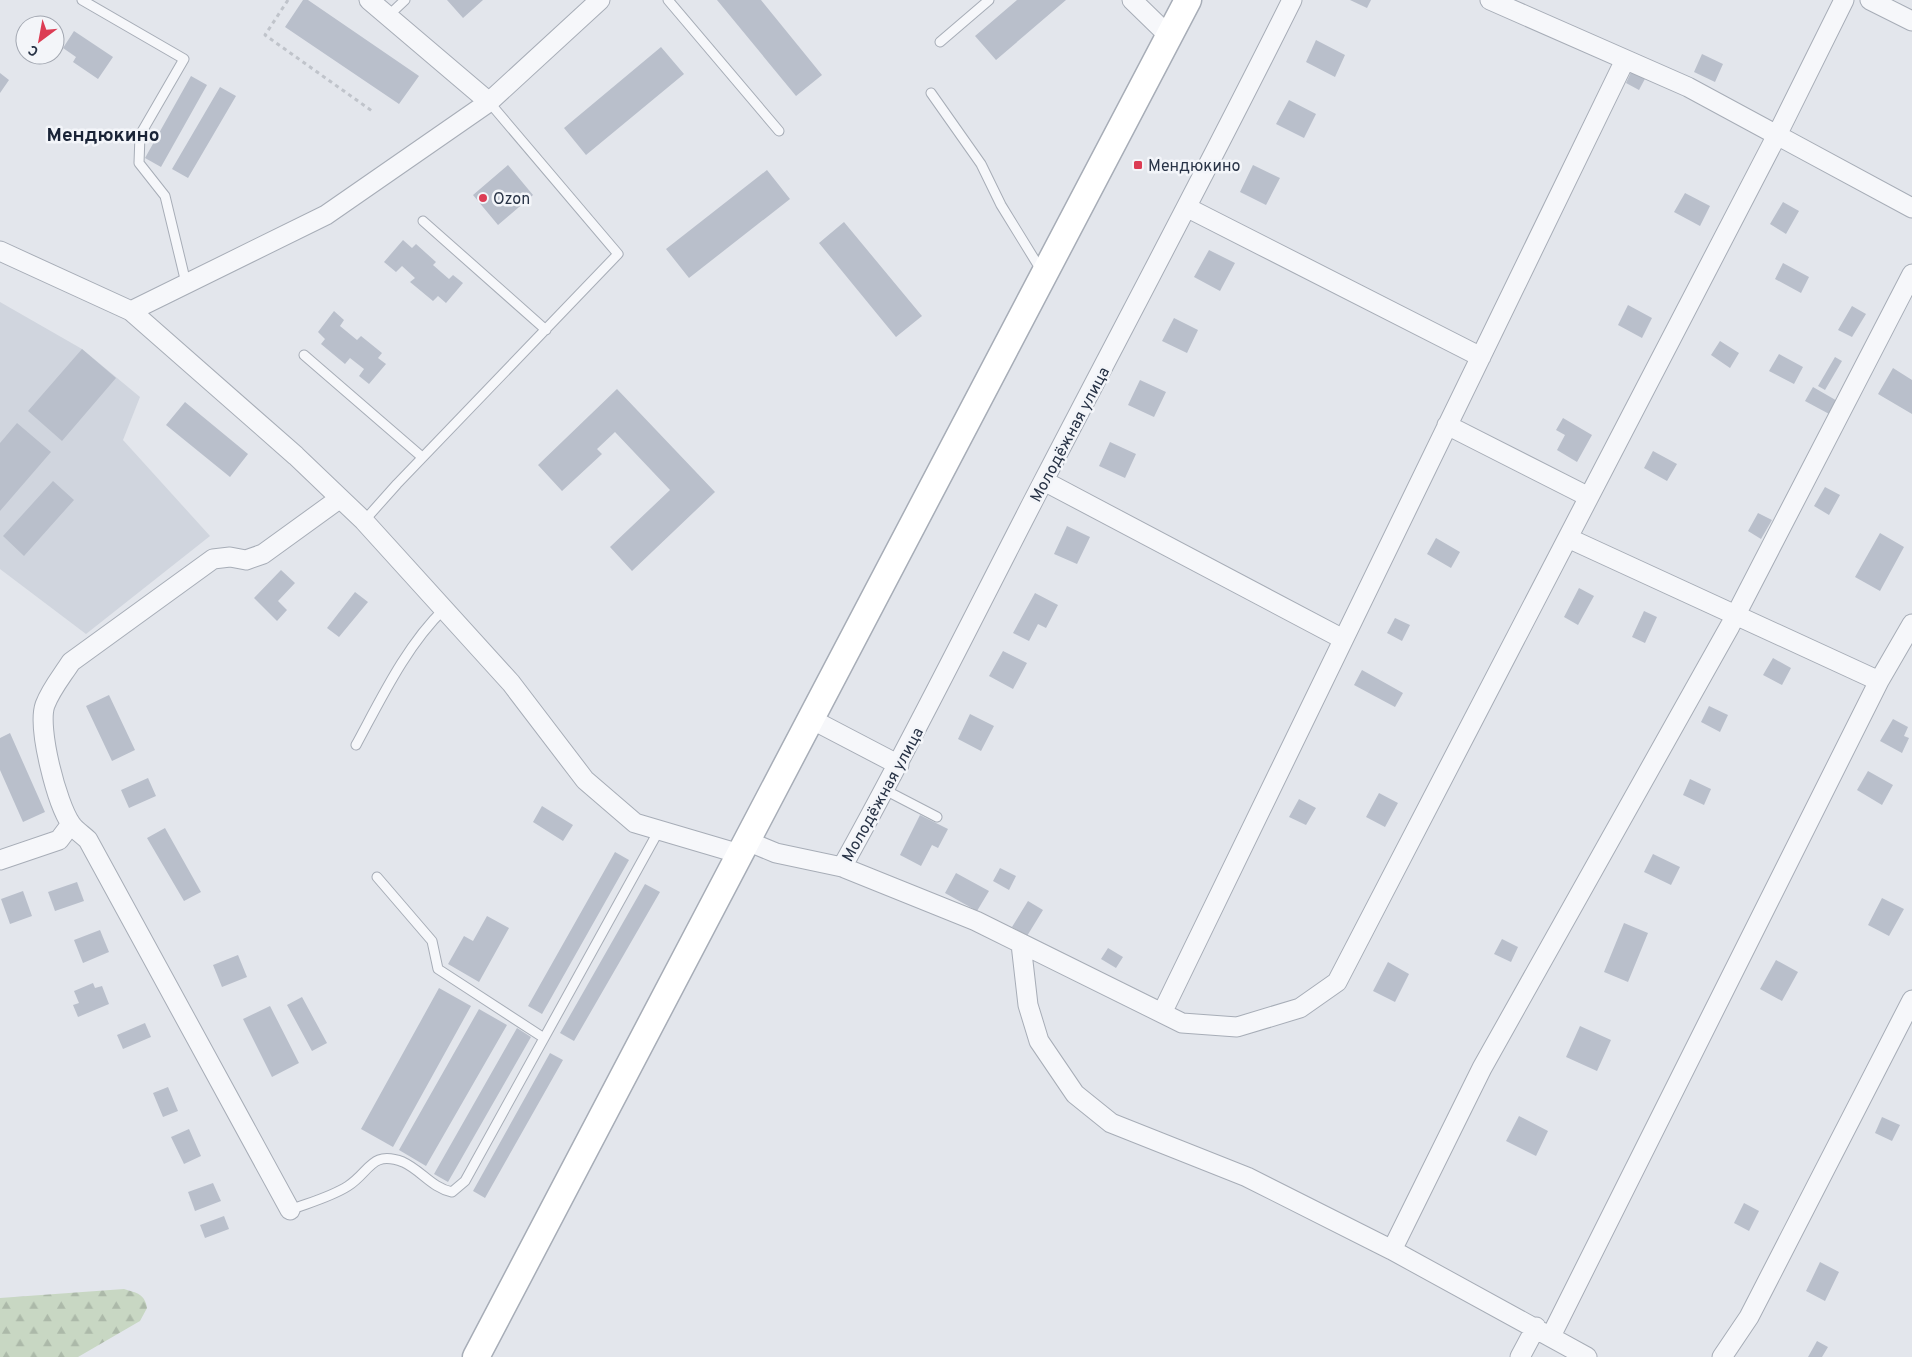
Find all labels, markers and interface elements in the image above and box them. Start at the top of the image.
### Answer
north arrow [15,15,65,65]
text: С [26,40,42,59]
district label: Мендюкино [47,124,160,148]
place label: Мендюкино [1148,157,1241,177]
marker: Мендюкино [1132,159,1144,171]
place label: Ozon [493,190,530,210]
marker: Ozon [477,192,489,204]
street label: Молодёжная улица [1027,364,1115,506]
street label: Молодёжная улица [839,724,929,866]

